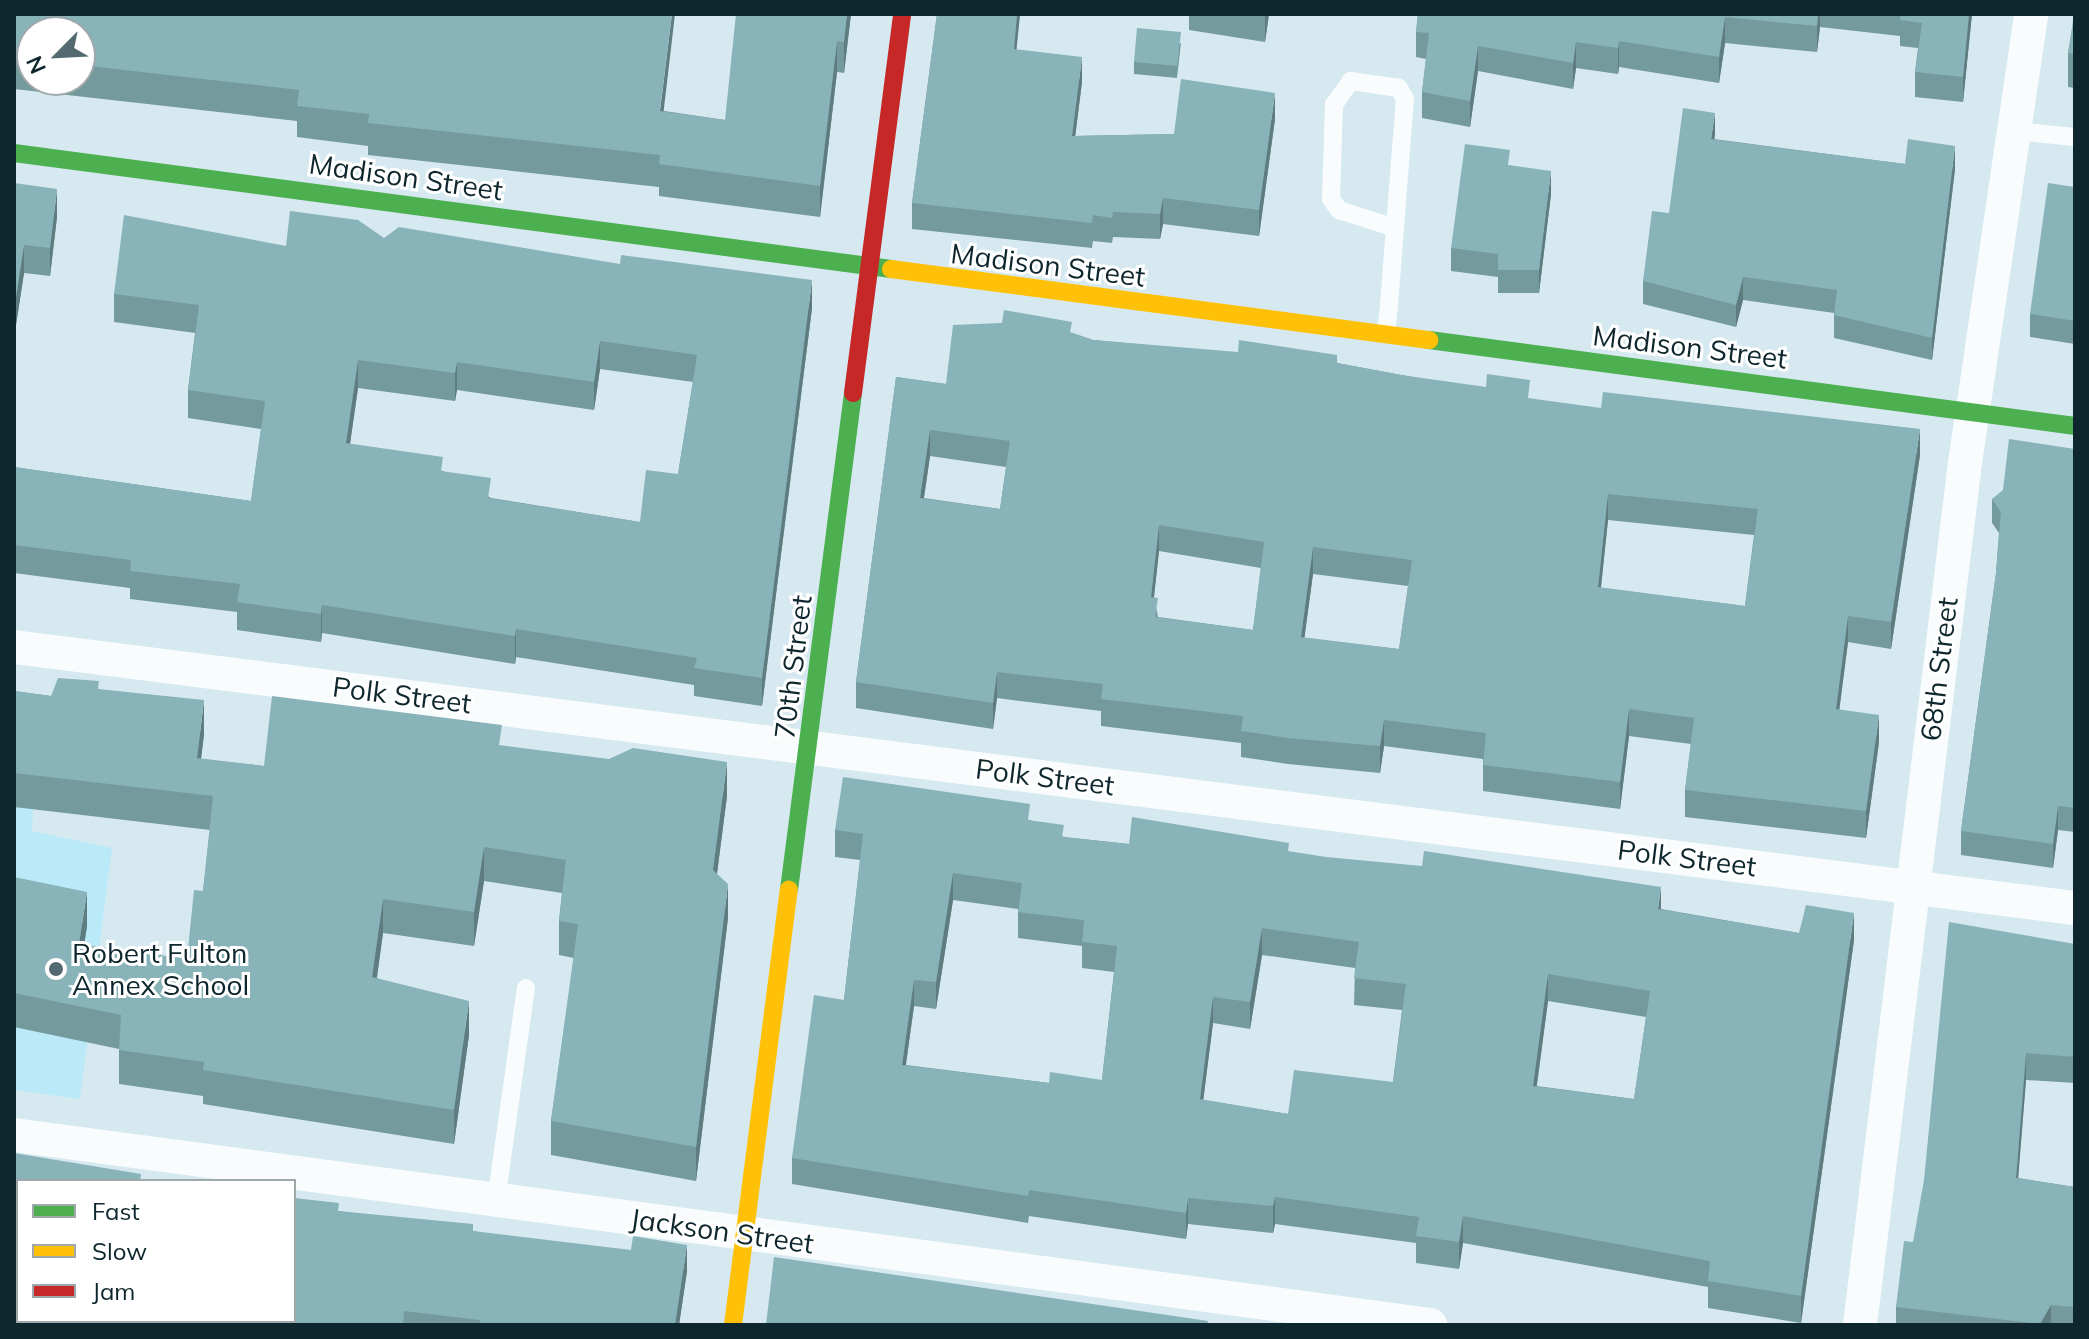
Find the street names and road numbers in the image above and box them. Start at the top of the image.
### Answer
street label: Madison Street [307,147,505,207]
street label: Madison Street [949,236,1147,294]
street label: Madison Street [1591,318,1789,376]
street label: 70th Street [768,593,818,741]
street label: 68th Street [1914,595,1964,743]
street label: Polk Street [331,670,473,720]
street label: Polk Street [974,752,1116,802]
street label: Polk Street [1616,833,1758,883]
street label: Jackson Street [628,1201,816,1261]

